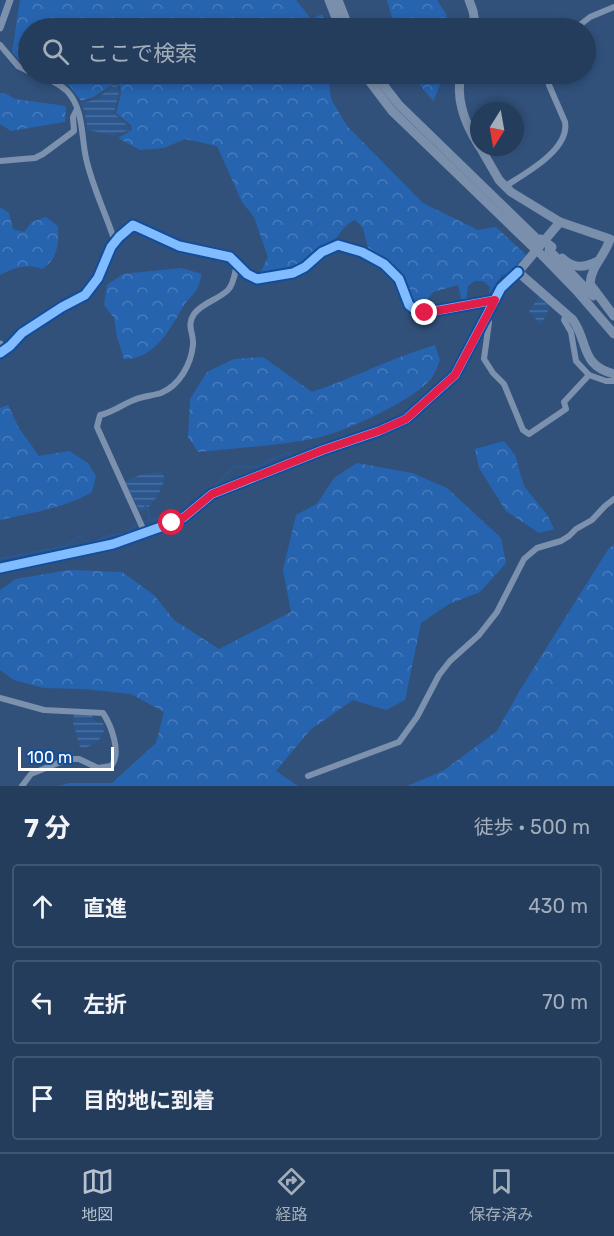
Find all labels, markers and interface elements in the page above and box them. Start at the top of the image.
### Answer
search box [18,18,596,84]
icon: search [39,35,72,68]
text: ここで検索 [87,40,197,67]
north arrow [470,102,524,156]
route end [411,299,437,325]
route start [158,509,184,535]
scale bar [18,744,114,772]
text: 100 m [27,748,72,767]
text: 7 分 [24,813,70,844]
text: 徒歩 · 500 m [474,815,590,839]
icon: ahead [26,890,59,923]
text: 430 m [528,894,588,918]
text: 直進 [83,895,127,922]
icon: left [26,986,59,1019]
text: 70 m [542,990,588,1014]
text: 左折 [83,991,127,1018]
icon: arrive [26,1082,59,1115]
text: 目的地に到着 [83,1087,215,1114]
tab: 地図 [81,1165,114,1225]
tab: 経路 [275,1165,308,1225]
tab: 保存済み [469,1165,533,1225]

